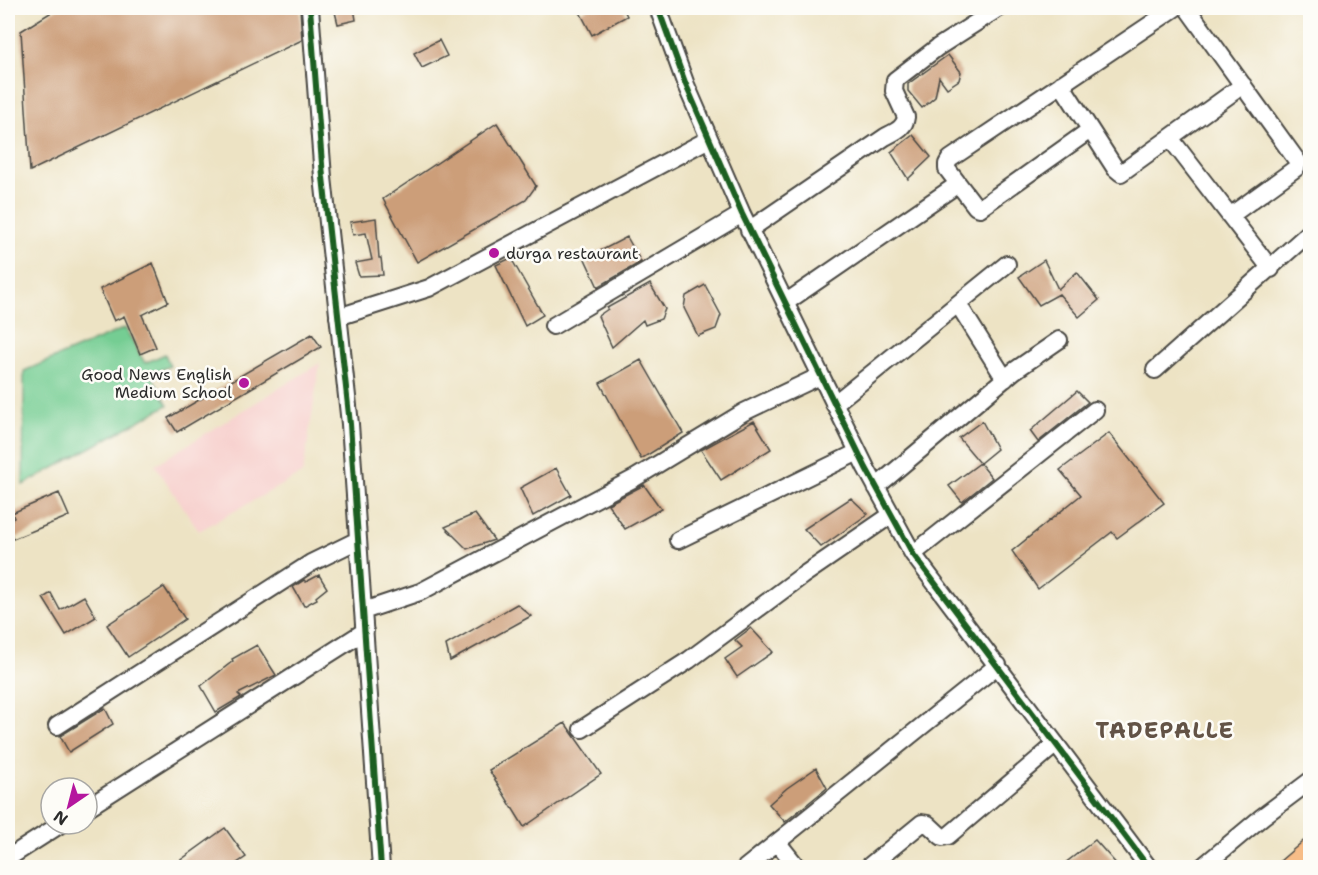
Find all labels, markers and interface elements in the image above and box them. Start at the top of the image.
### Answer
place label: durga restaurant [506,243,639,264]
marker: durga restaurant [487,246,501,260]
place label: Good News English Medium School [81,364,232,403]
marker: Good News English Medium School [237,376,251,390]
district label: TADEPALLE [1095,716,1235,745]
north arrow [39,776,99,836]
text: N [49,806,72,830]

